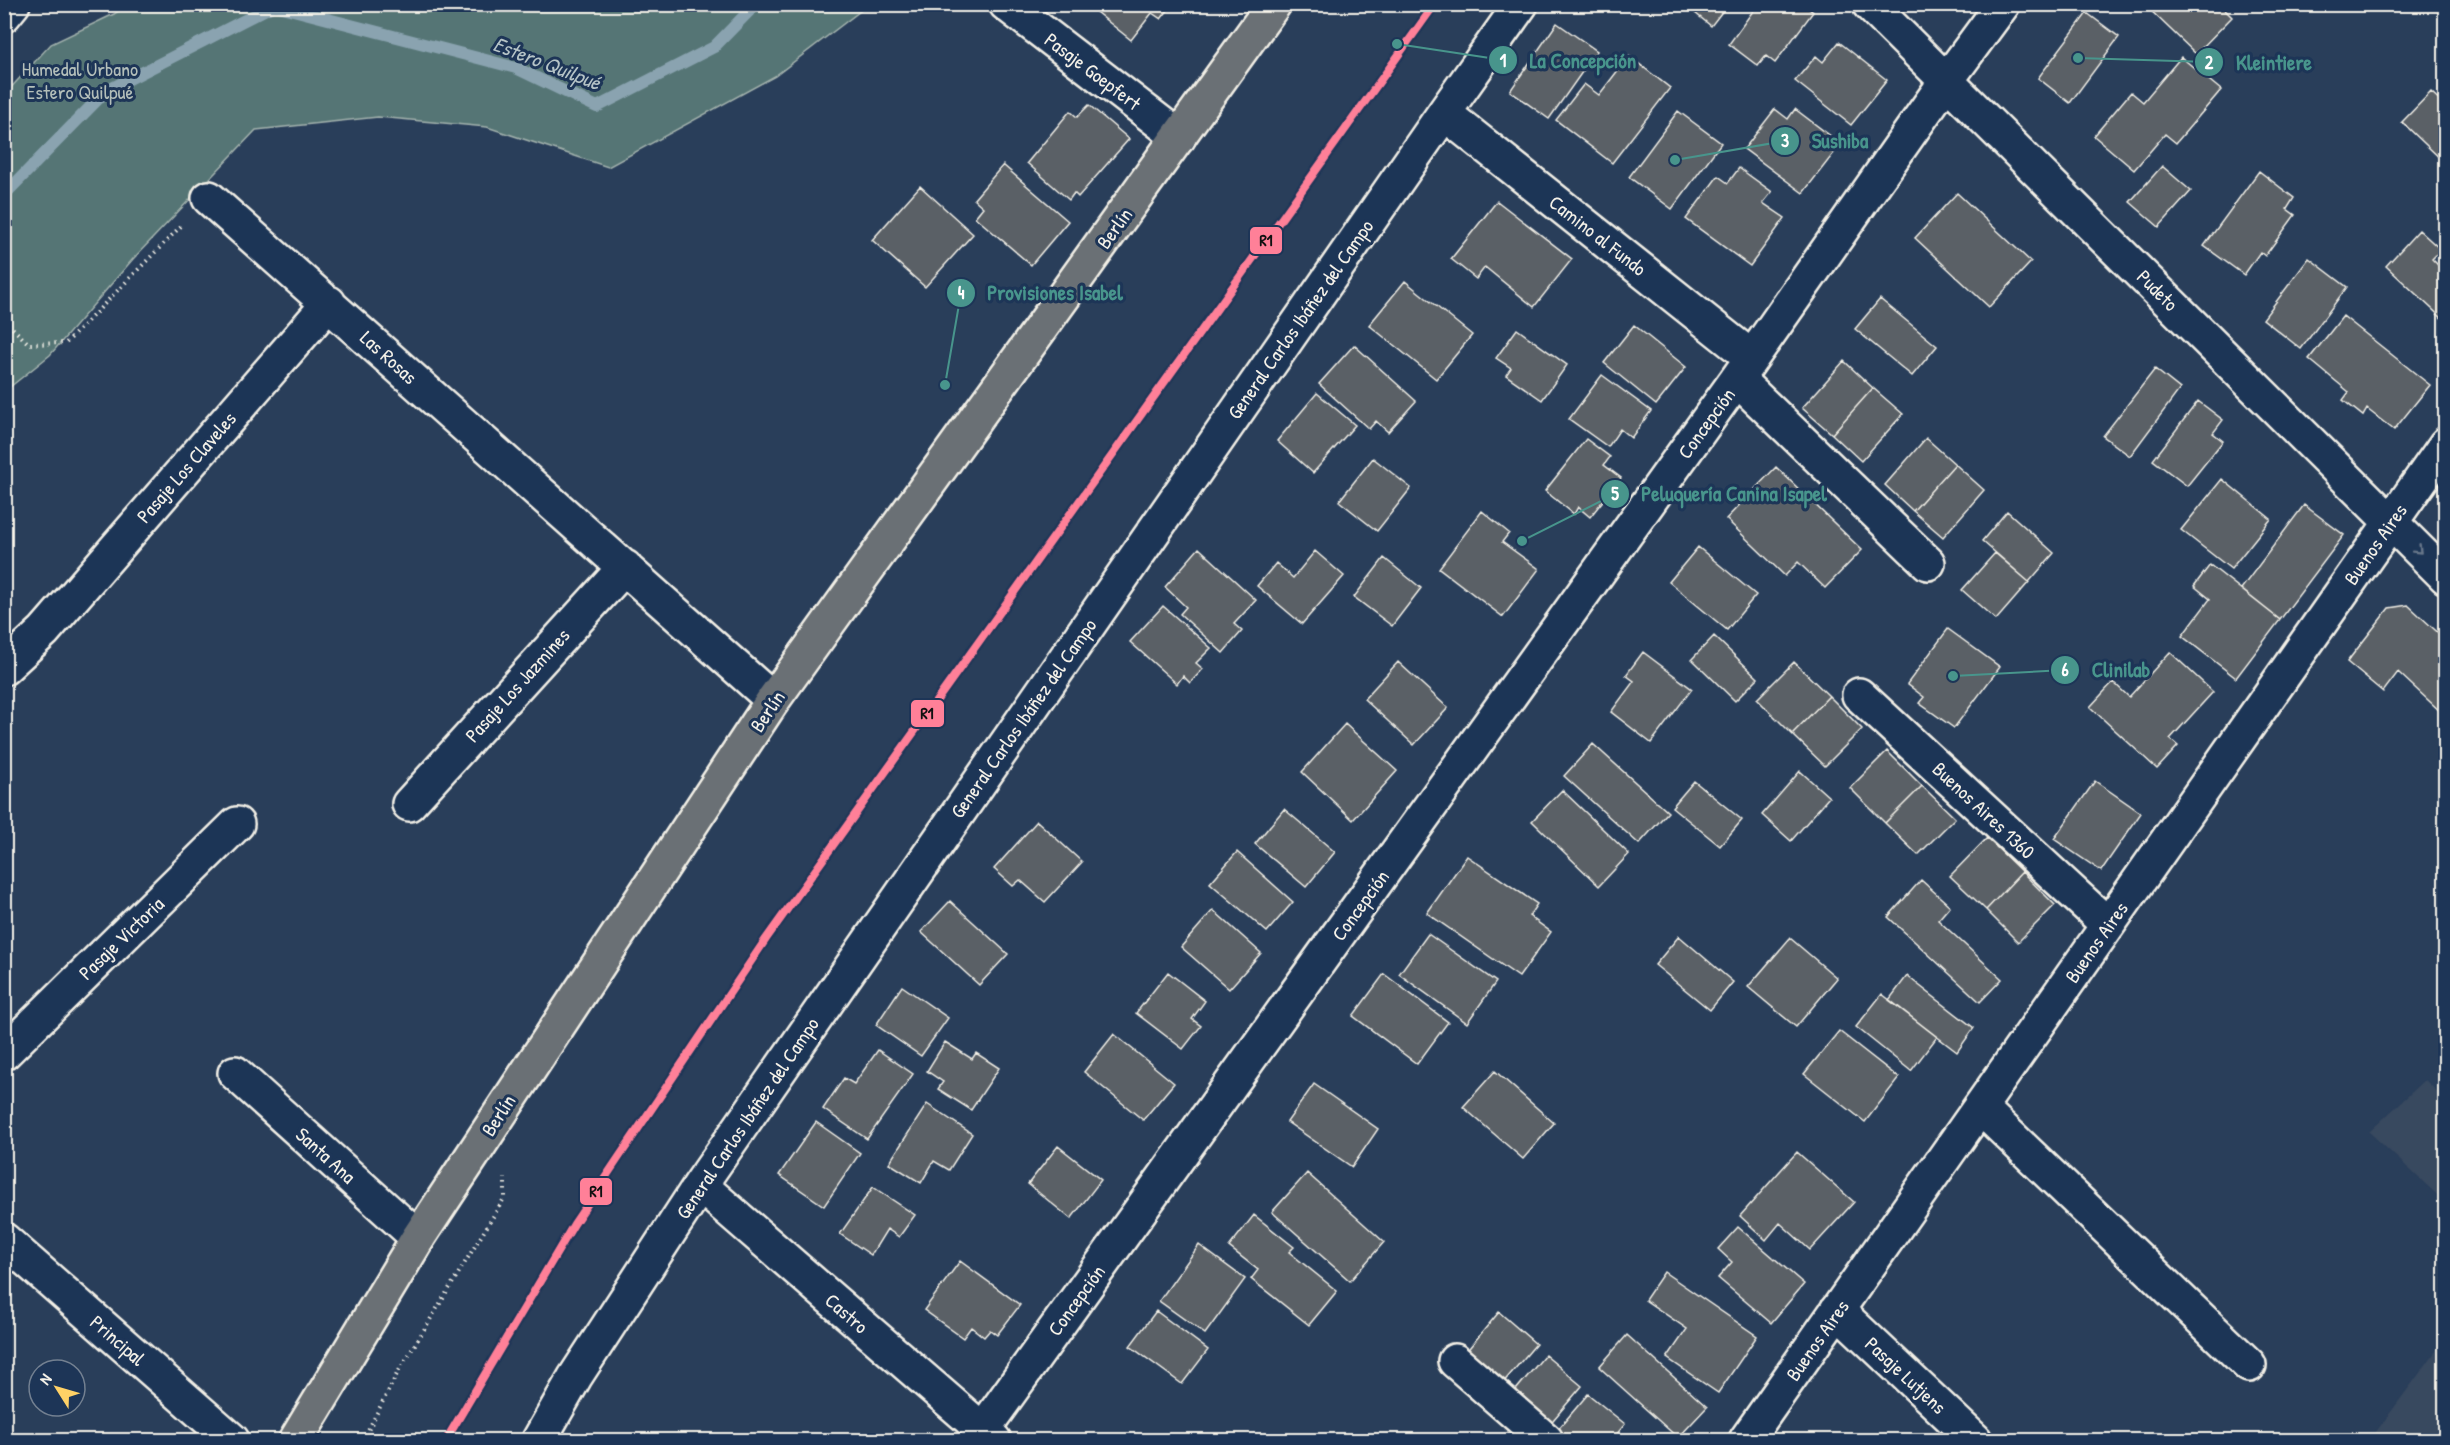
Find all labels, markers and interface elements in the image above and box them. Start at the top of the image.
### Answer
street label: Pasaje Goepfert [1039,26,1148,117]
water label: Estero Quilpué [489,29,606,97]
callout: La Concepción [1488,41,1649,80]
callout: Kleintiere [2194,43,2324,82]
text: La Concepción [1530,46,1636,76]
text: 1 [1500,48,1507,73]
text: Kleintiere [2236,48,2313,77]
text: 2 [2205,50,2214,75]
park label: Humedal Urbano Estero Quilpué [22,55,138,105]
callout: Sushiba [1770,122,1881,161]
text: Sushiba [1812,126,1869,155]
text: 3 [1781,128,1789,153]
street label: Camino al Fundo [1544,188,1652,282]
street label: Berlín [1090,202,1138,254]
street label: General Carlos Ibáñez del Campo [1221,214,1379,424]
line badge: R1 [1249,226,1283,255]
text: R1 [1259,229,1273,251]
street label: Pudeto [2131,263,2185,317]
callout: Provisiones Isabel [946,273,1135,312]
text: Provisiones Isabel [987,278,1123,307]
text: 4 [958,280,965,305]
street label: Las Rosas [355,324,424,390]
street label: Concepción [1671,382,1741,464]
street label: Pasaje Los Claveles [130,405,242,528]
callout: Peluquería Canina Isapel [1600,474,1839,513]
text: Peluquería Canina Isapel [1641,479,1827,509]
text: 5 [1611,481,1619,506]
street label: Buenos Aires [2337,498,2413,590]
one-way arrow [2410,542,2421,553]
street label: General Carlos Ibáñez del Campo [944,613,1102,823]
street label: Pasaje Los Jazmines [459,622,576,748]
callout: Clinilab [2050,650,2162,689]
text: Clinilab [2092,655,2151,684]
text: 6 [2061,657,2069,682]
street label: Berlín [743,685,791,737]
line badge: R1 [910,699,945,728]
text: R1 [920,702,934,724]
street label: Buenos Aires 1360 [1927,755,2041,865]
street label: Concepción [1325,864,1395,946]
street label: Pasaje Victoria [73,890,170,985]
street label: Buenos Aires [2058,896,2134,988]
street label: General Carlos Ibáñez del Campo [669,1012,825,1224]
street label: Berlín [475,1089,521,1141]
street label: Santa Ana [290,1121,362,1189]
line badge: R1 [579,1177,613,1206]
text: R1 [589,1180,603,1202]
street label: Concepción [1041,1259,1111,1341]
street label: Castro [820,1287,874,1339]
street label: Buenos Aires [1779,1294,1855,1386]
street label: Principal [85,1309,152,1372]
street label: Pasaje Lutjens [1859,1330,1953,1420]
north arrow [27,1358,87,1418]
text: N [34,1369,57,1389]

